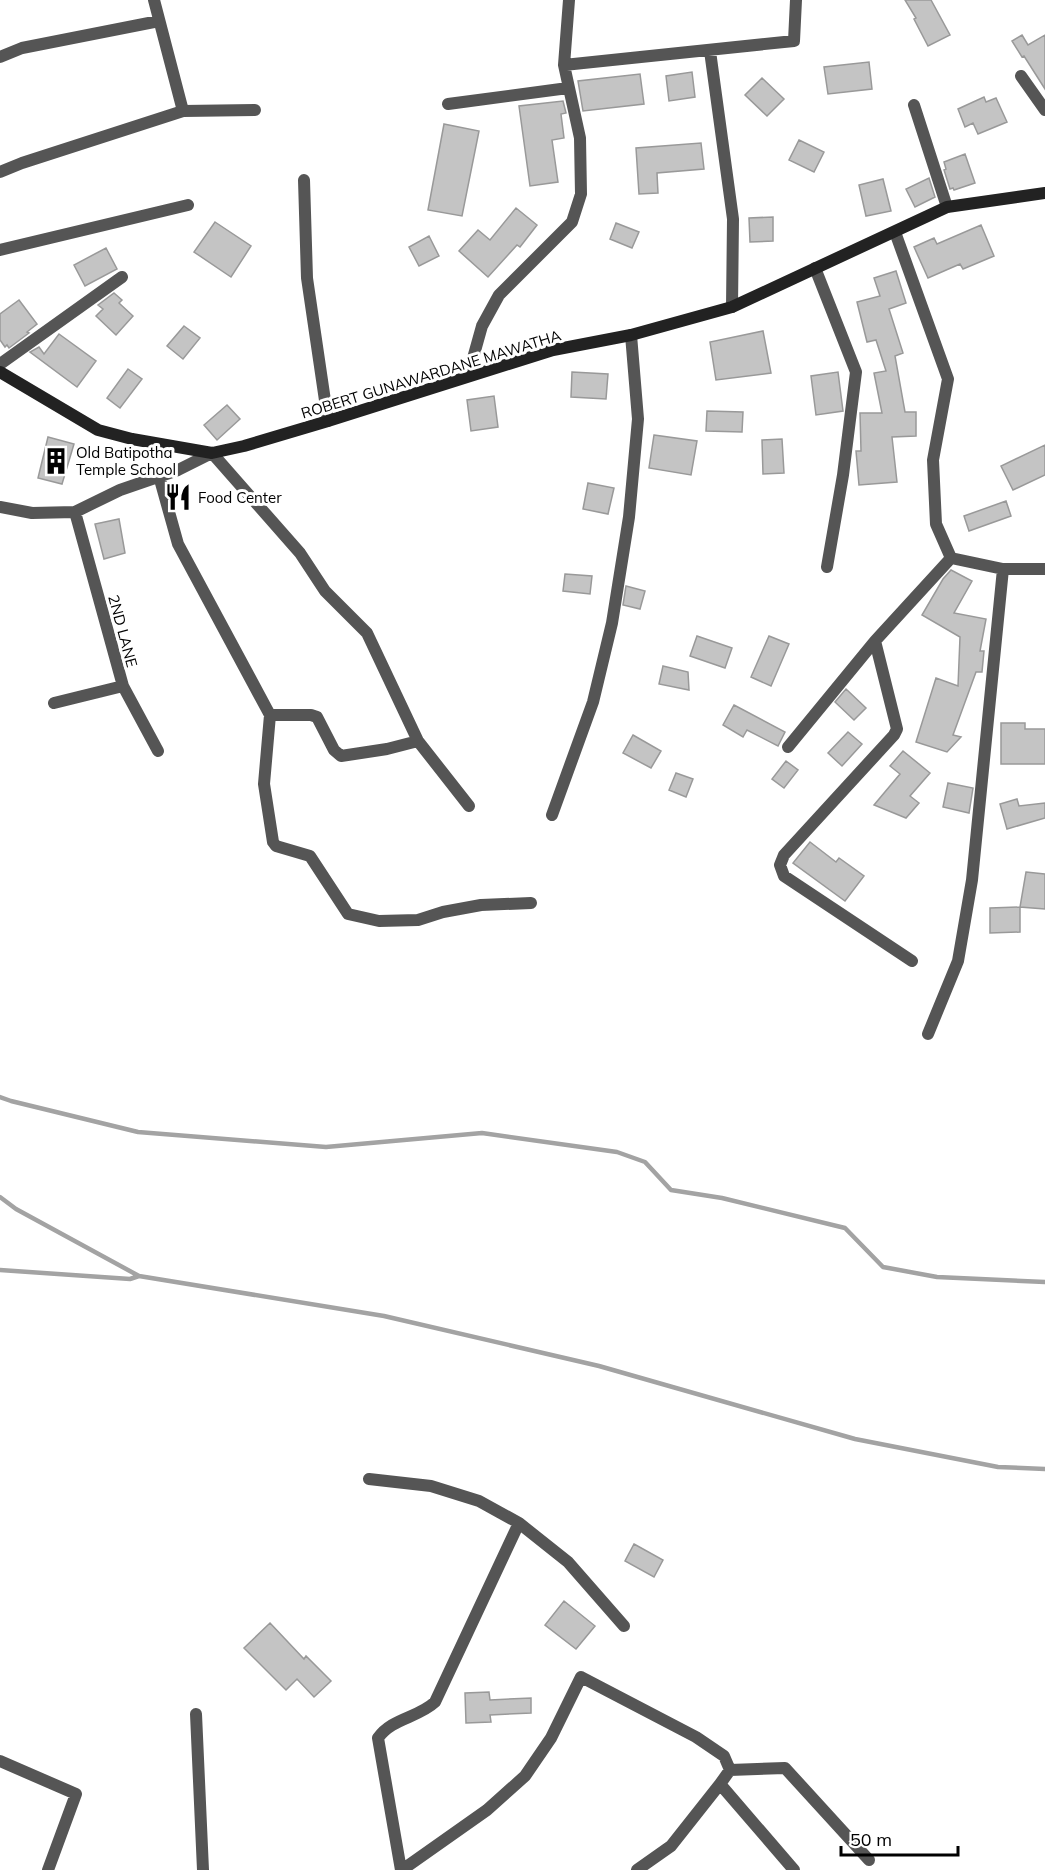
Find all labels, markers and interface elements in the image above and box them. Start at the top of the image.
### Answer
street label: ROBERT GUNAWARDANE MAWATHA [299,325,563,423]
place label: Old Batipotha Temple School [76,443,176,479]
building icon: Old Batipotha Temple School [41,446,71,476]
restaurant icon: Food Center [163,482,193,512]
place label: Food Center [198,488,282,507]
street label: 2ND LANE [104,593,142,669]
scale bar [841,1819,958,1857]
text: 50 m [850,1828,892,1851]

